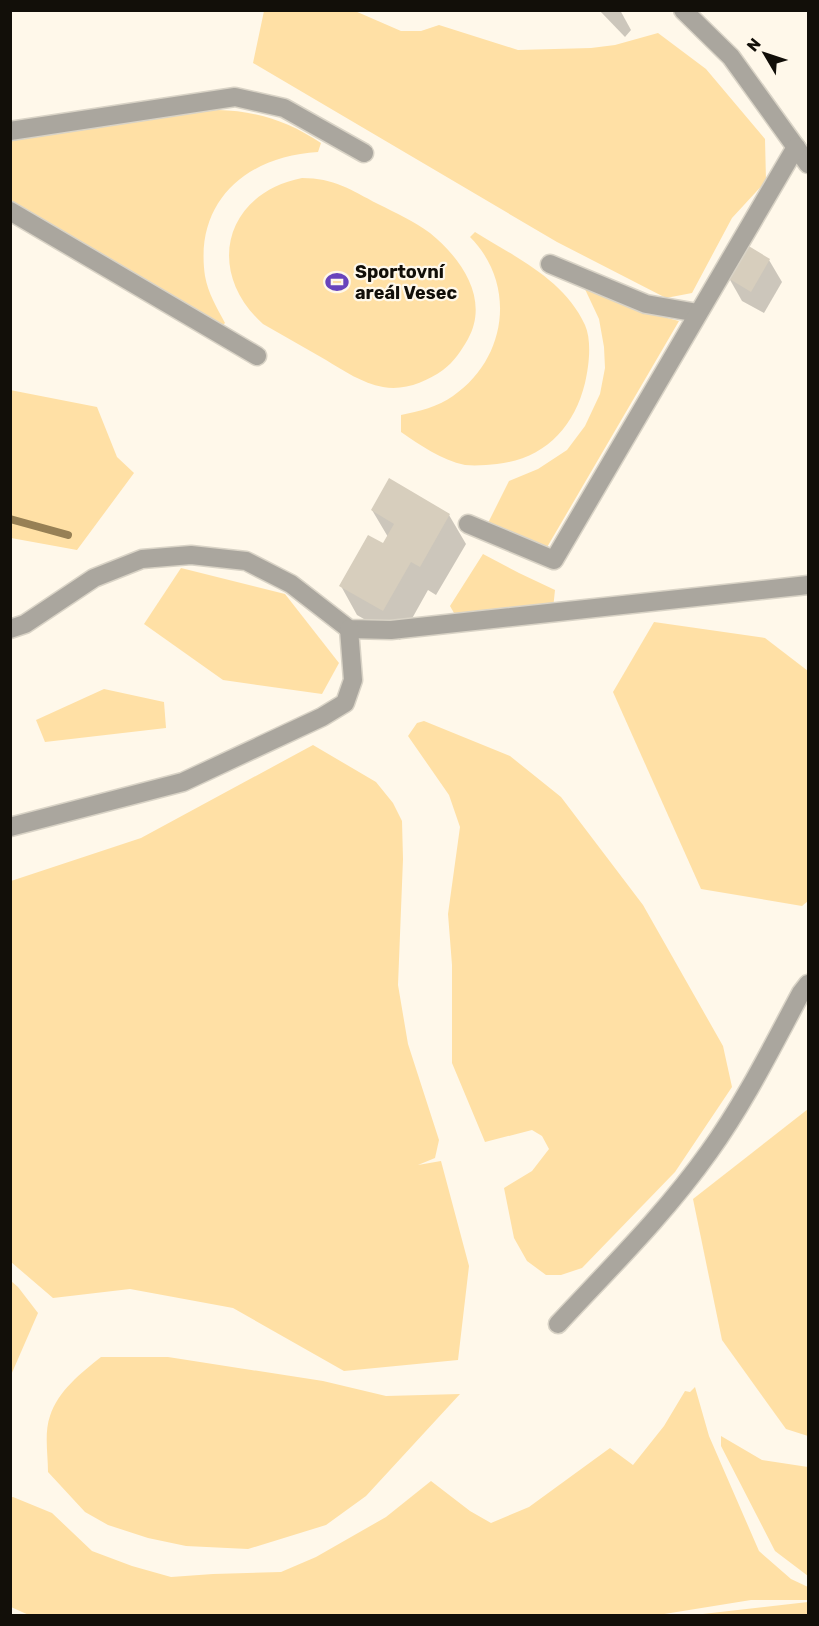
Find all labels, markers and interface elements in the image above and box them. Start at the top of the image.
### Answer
north arrow [735,24,795,84]
text: N [743,34,765,55]
place label: Sportovní areál Vesec [355,261,457,304]
sports icon: Sportovní areál Vesec [324,269,350,295]

